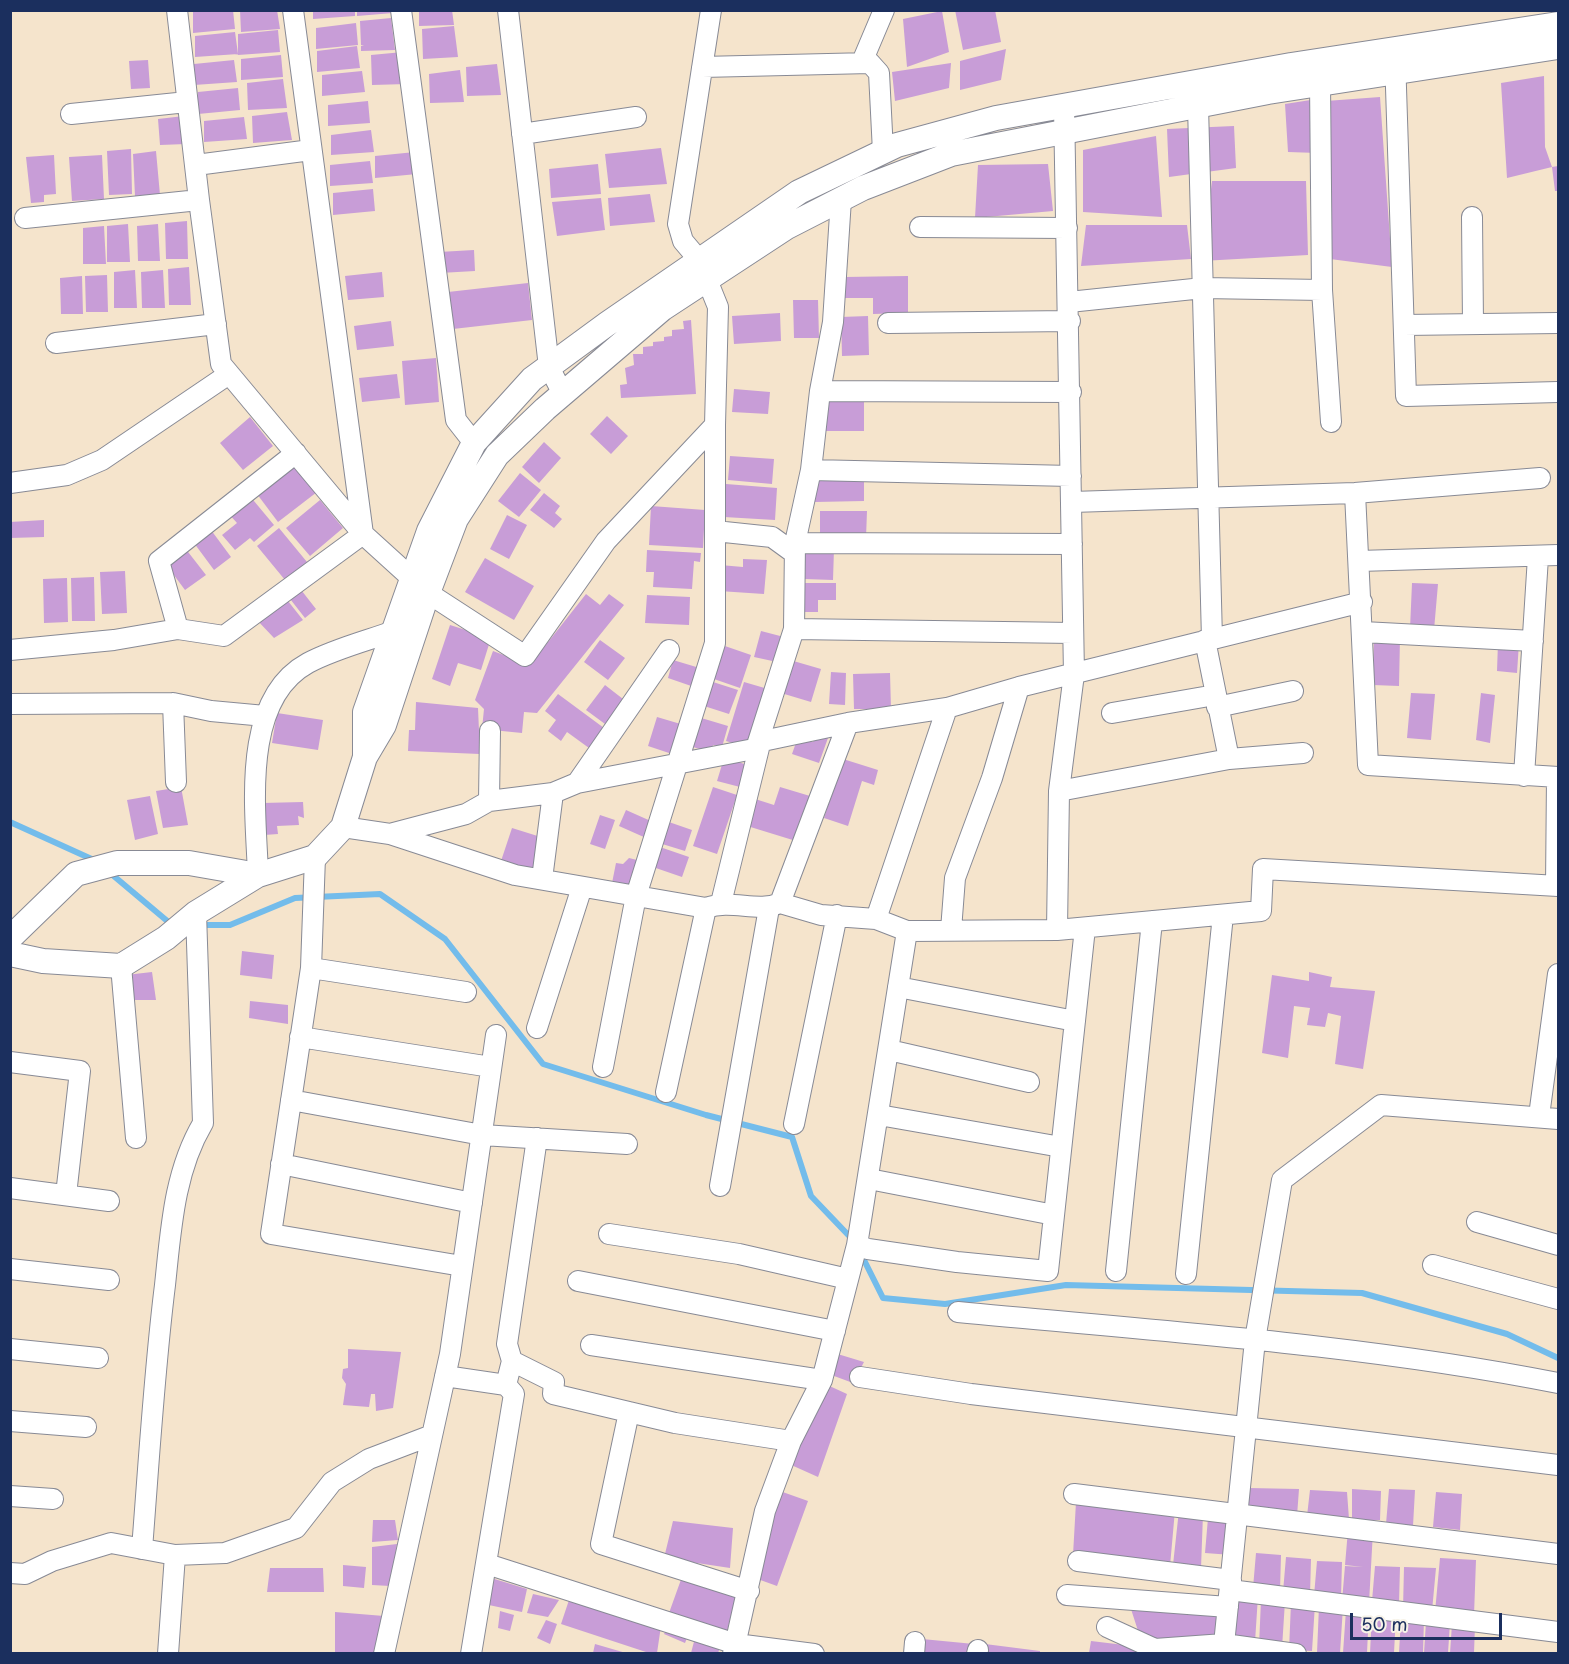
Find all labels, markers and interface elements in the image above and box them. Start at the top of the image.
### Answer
scale bar [1353,1601,1504,1639]
text: 50 m [1361,1610,1408,1637]

